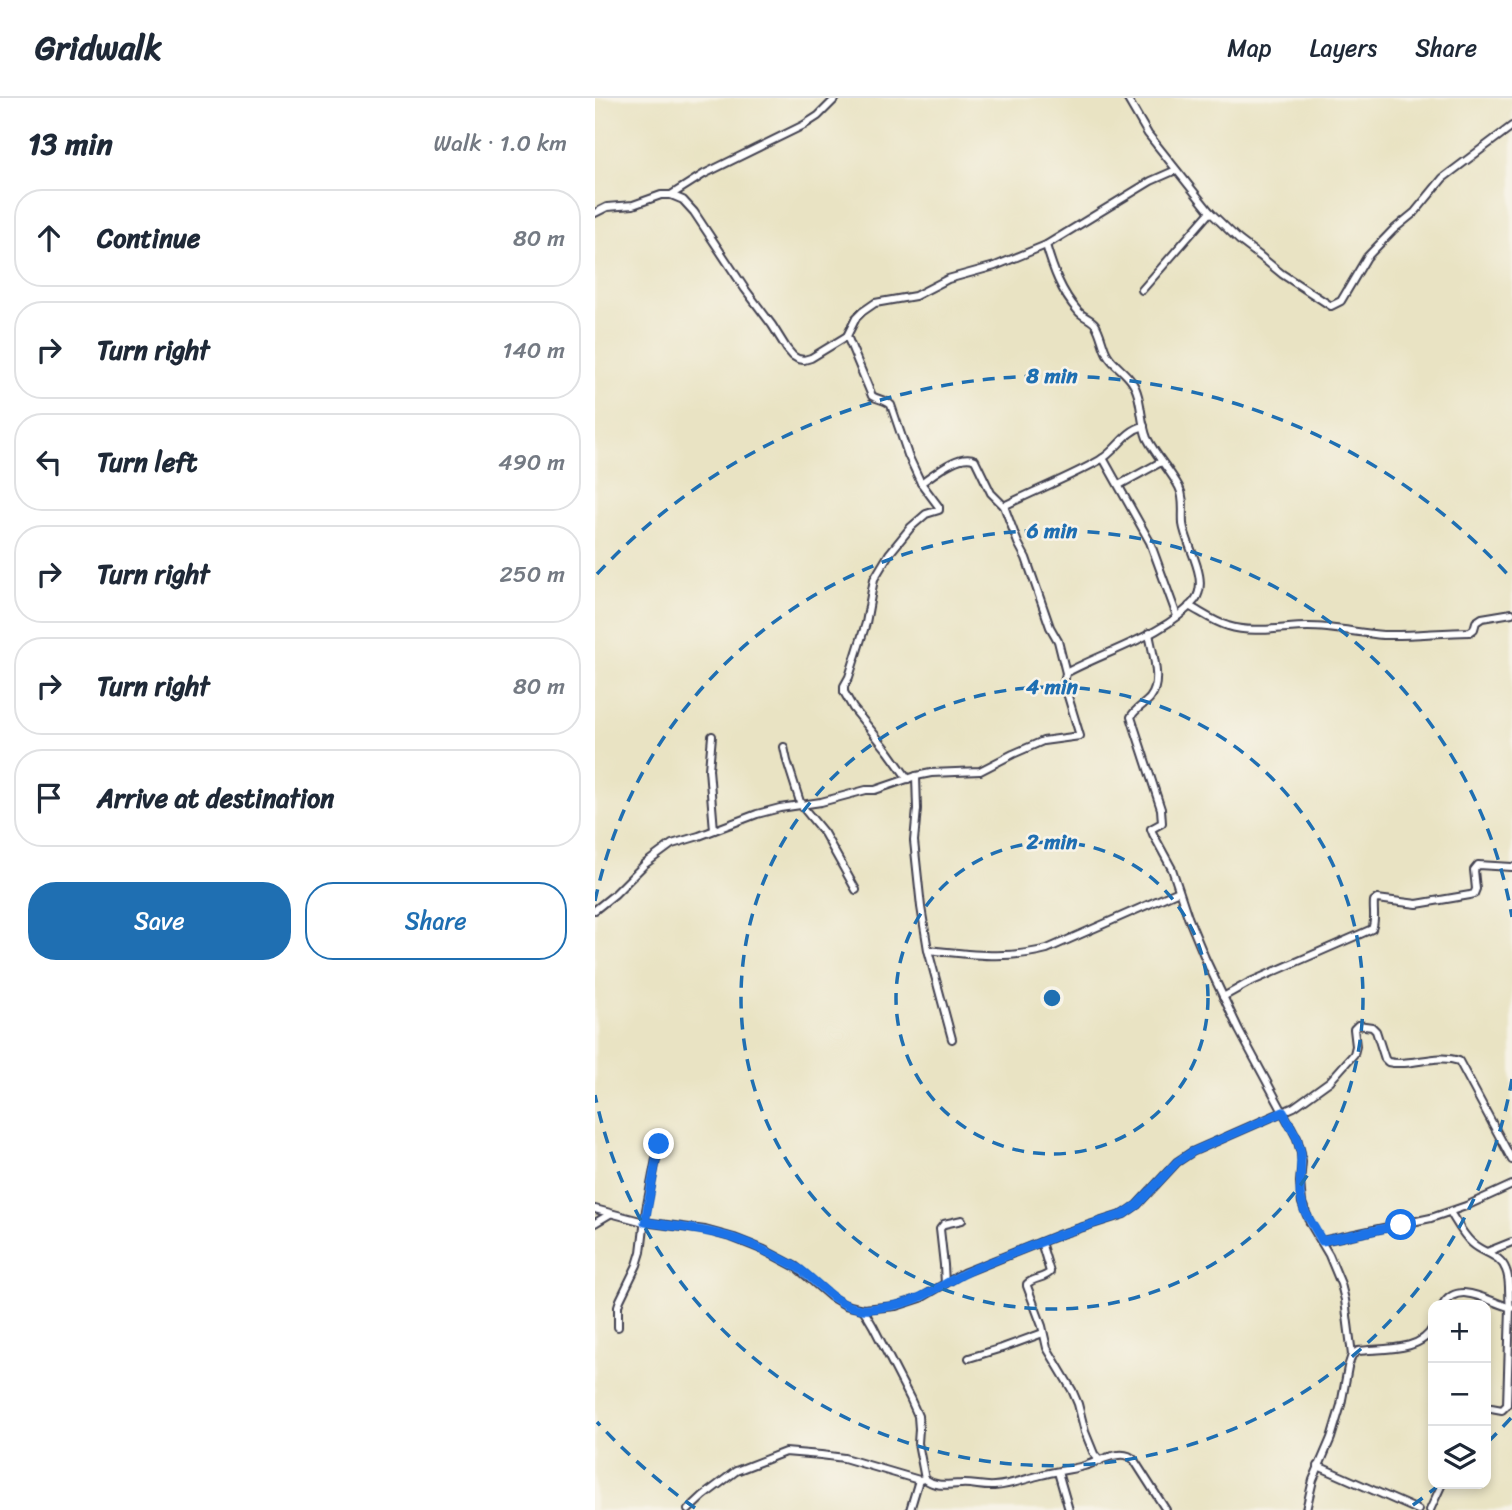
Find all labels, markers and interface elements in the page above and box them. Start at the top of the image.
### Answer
text: Gridwalk [35,19,162,77]
text: Map [1227,27,1272,69]
text: Layers [1310,27,1377,69]
text: Share [1415,27,1477,69]
text: 13 min [28,117,113,171]
text: Walk · 1.0 km [434,123,567,164]
text: Continue [97,215,200,261]
text: 80 m [513,218,565,259]
icon: ahead [30,219,68,257]
text: Turn right [97,327,210,373]
text: 140 m [503,330,565,371]
icon: right [30,331,68,369]
text: 8 min [1025,357,1078,395]
text: Turn left [97,439,197,485]
text: 490 m [498,442,565,483]
icon: left [30,443,68,481]
text: 6 min [1026,512,1078,550]
text: Turn right [97,551,210,597]
text: 250 m [499,554,565,595]
icon: right [30,555,68,593]
text: Turn right [97,663,210,709]
text: 80 m [513,666,565,707]
icon: right [30,667,68,705]
text: 4 min [1025,668,1079,706]
text: Arrive at destination [97,775,334,821]
icon: arrive [30,779,68,817]
text: 2 min [1026,823,1078,861]
button: Save [28,882,291,960]
button: Share [305,882,567,960]
centre of rings [1040,986,1064,1010]
route end [643,1128,674,1159]
route start [1385,1209,1416,1240]
map controls [1428,1300,1491,1489]
button: + [1428,1300,1491,1363]
button: − [1428,1363,1491,1426]
button: layers [1428,1426,1491,1489]

